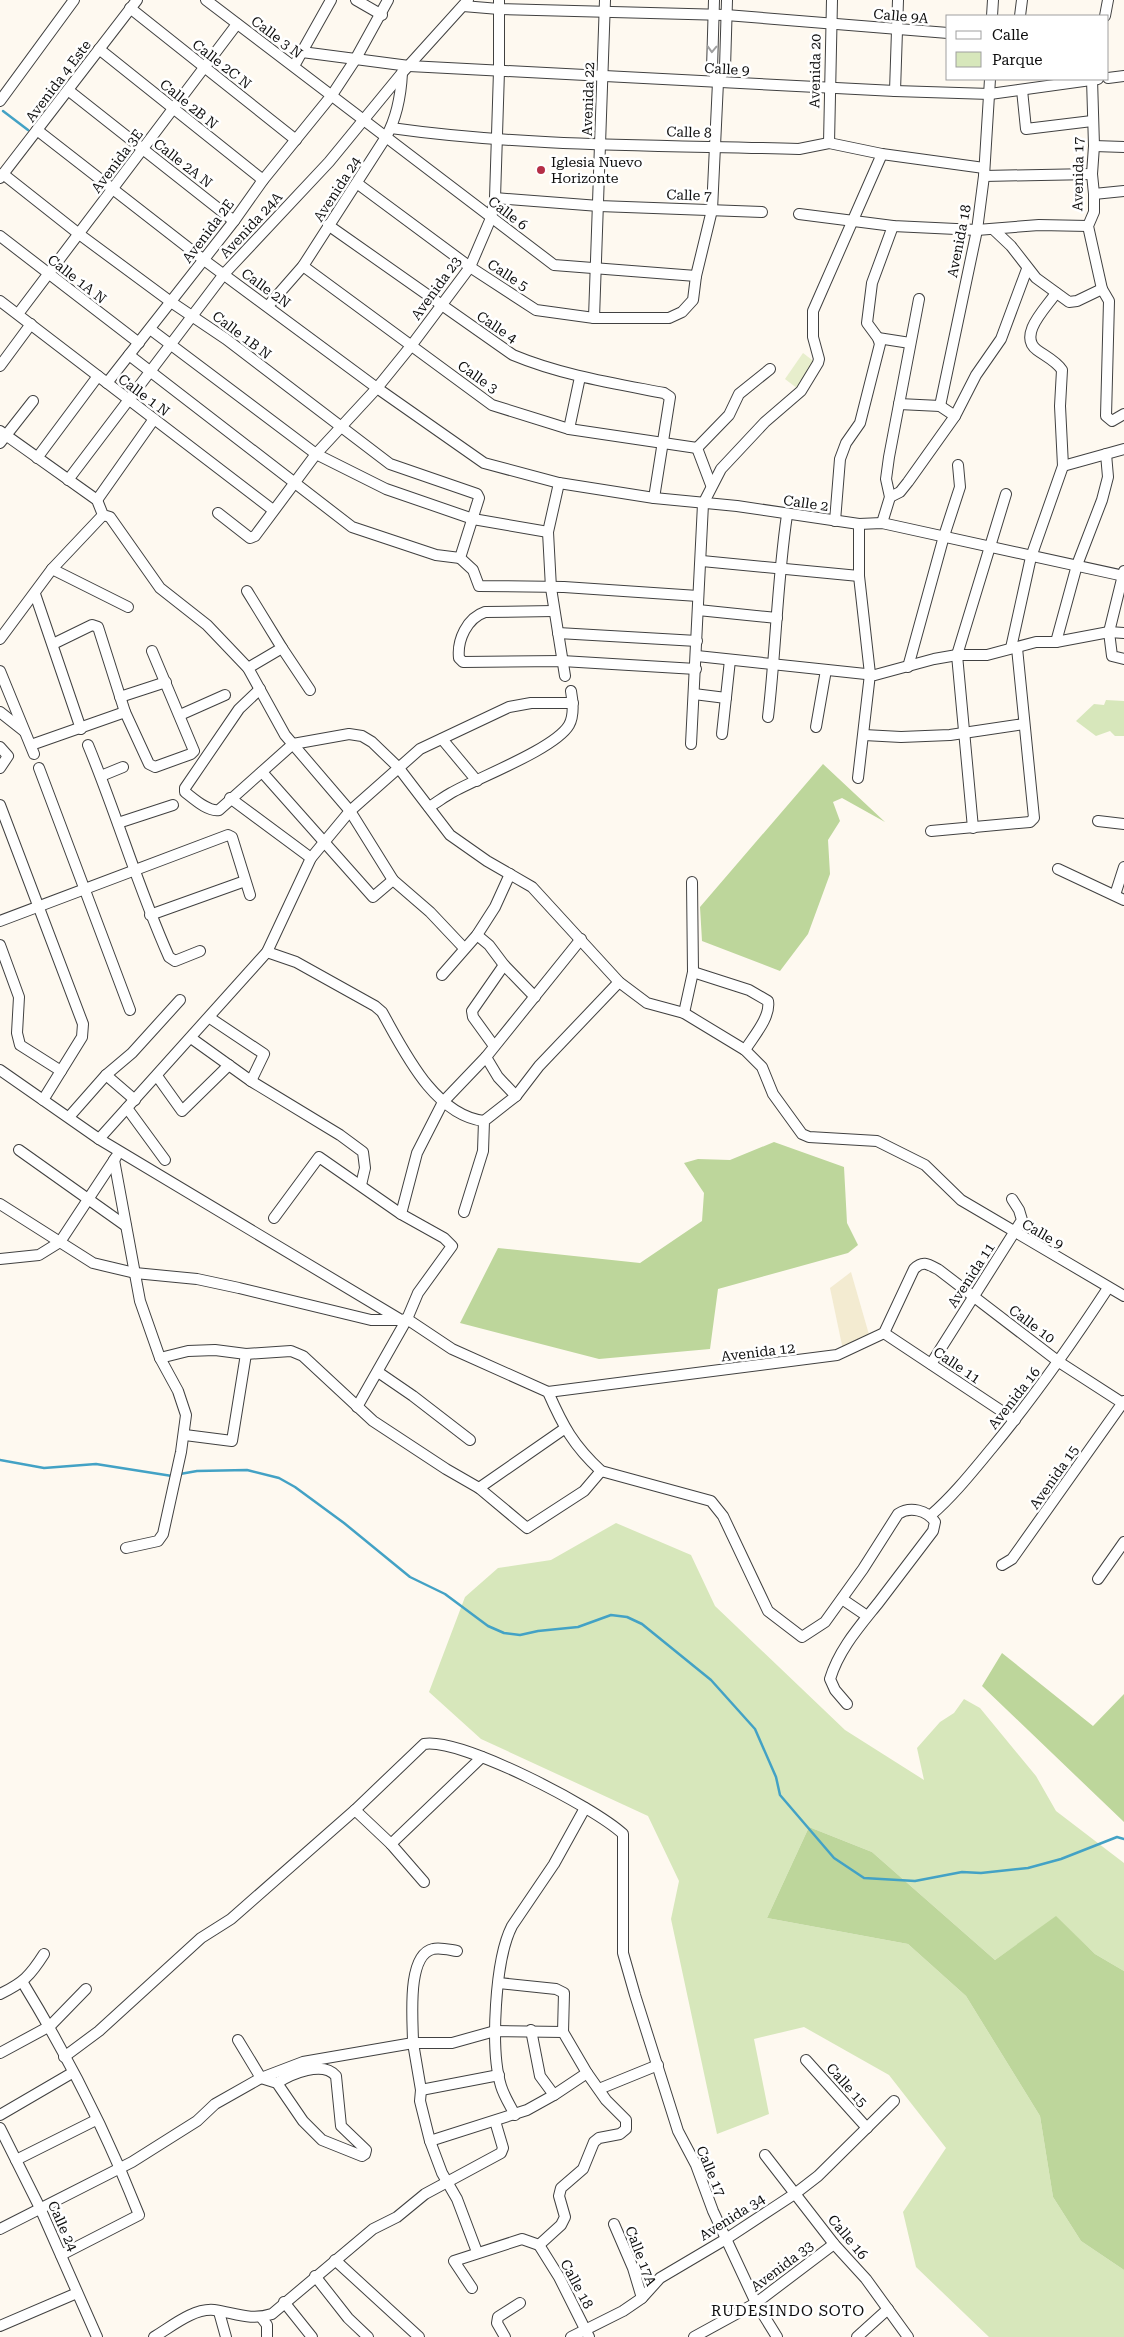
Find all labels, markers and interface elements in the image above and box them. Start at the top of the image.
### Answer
street label: Calle 9A [873,6,929,26]
street label: Calle 3 N [248,13,306,61]
legend [946,15,1109,80]
text: Calle [992,26,1028,44]
street label: Avenida 20 [806,34,824,108]
street label: Calle 2C N [189,36,255,92]
street label: Avenida 4 Este [22,37,94,125]
one-way arrow [707,45,718,53]
text: Parque [992,51,1043,69]
street label: Calle 9 [704,60,750,78]
street label: Avenida 22 [579,62,597,136]
street label: Calle 2B N [157,76,221,132]
street label: Calle 8 [666,123,712,141]
street label: Avenida 3E [88,126,146,196]
street label: Calle 2A N [151,135,215,191]
street label: Avenida 17 [1069,137,1087,211]
street label: Avenida 24 [310,153,364,224]
place label: Iglesia Nuevo Horizonte [551,154,642,186]
marker: Iglesia Nuevo Horizonte [535,164,547,176]
street label: Calle 7 [666,186,712,204]
street label: Avenida 24A [217,189,286,261]
street label: Calle 6 [485,193,531,233]
street label: Avenida 2E [179,196,237,266]
street label: Avenida 18 [944,203,974,279]
street label: Calle 1A N [45,251,109,307]
street label: Avenida 23 [408,253,464,323]
street label: Calle 5 [485,256,532,294]
street label: Calle 2N [238,265,294,311]
street label: Calle 1B N [209,308,275,362]
street label: Calle 4 [474,308,520,346]
street label: Calle 3 [455,357,501,397]
street label: Calle 1 N [115,371,173,419]
street label: Calle 2 [782,492,830,514]
street label: Calle 9 [1019,1216,1067,1252]
street label: Avenida 11 [944,1239,998,1310]
street label: Calle 10 [1006,1302,1058,1346]
street label: Avenida 12 [720,1340,796,1364]
street label: Calle 11 [930,1343,984,1387]
street label: Avenida 16 [985,1364,1043,1432]
street label: Avenida 15 [1026,1442,1082,1512]
street label: Calle 15 [823,2060,871,2110]
street label: Calle 17 [693,2143,729,2199]
street label: Avenida 34 [696,2190,768,2243]
street label: Calle 24 [45,2198,81,2254]
street label: Calle 16 [825,2211,871,2263]
street label: Calle 17A [622,2224,660,2288]
street label: Avenida 33 [748,2237,817,2295]
street label: Calle 18 [557,2257,597,2311]
district label: RUDESINDO SOTO [711,2302,865,2320]

